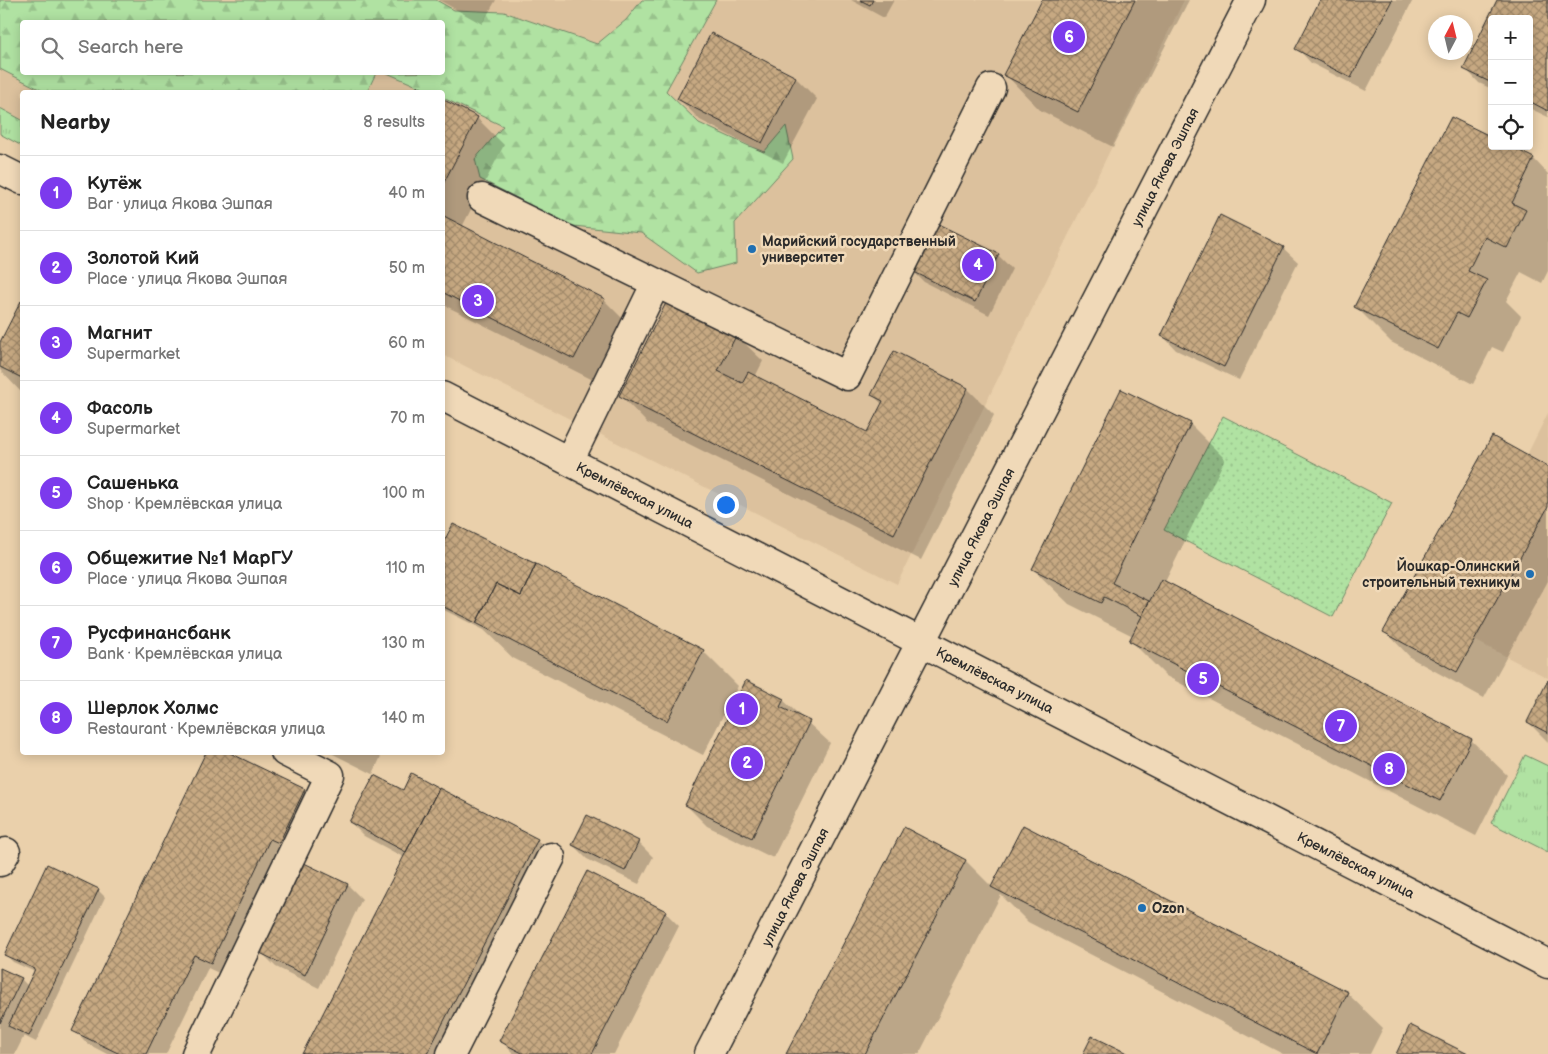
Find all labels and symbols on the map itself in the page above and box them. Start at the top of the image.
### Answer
north arrow [1428,15,1473,60]
pin: 6 [1053,18,1085,56]
street label: улица Якова Эшпая [1128,105,1203,229]
place label: Марийский государственный университет [762,233,956,266]
marker: Марийский государственный университет [746,243,758,255]
pin: 4 [962,246,994,284]
pin: 3 [462,282,494,320]
street label: Кремлёвская улица [573,458,697,533]
street label: улица Якова Эшпая [944,465,1019,589]
your location [713,492,739,518]
place label: Йошкар-Олинский строительный техникум [1362,556,1520,591]
marker: Йошкар-Олинский строительный техникум [1524,568,1536,580]
street label: Кремлёвская улица [933,643,1057,718]
pin: 5 [1187,660,1219,698]
pin: 1 [726,690,758,728]
pin: 7 [1325,707,1357,745]
pin: 2 [731,744,763,782]
pin: 8 [1373,750,1405,788]
street label: улица Якова Эшпая [758,825,833,949]
street label: Кремлёвская улица [1294,828,1418,903]
place label: Ozon [1152,900,1185,917]
marker: Ozon [1136,902,1148,914]

